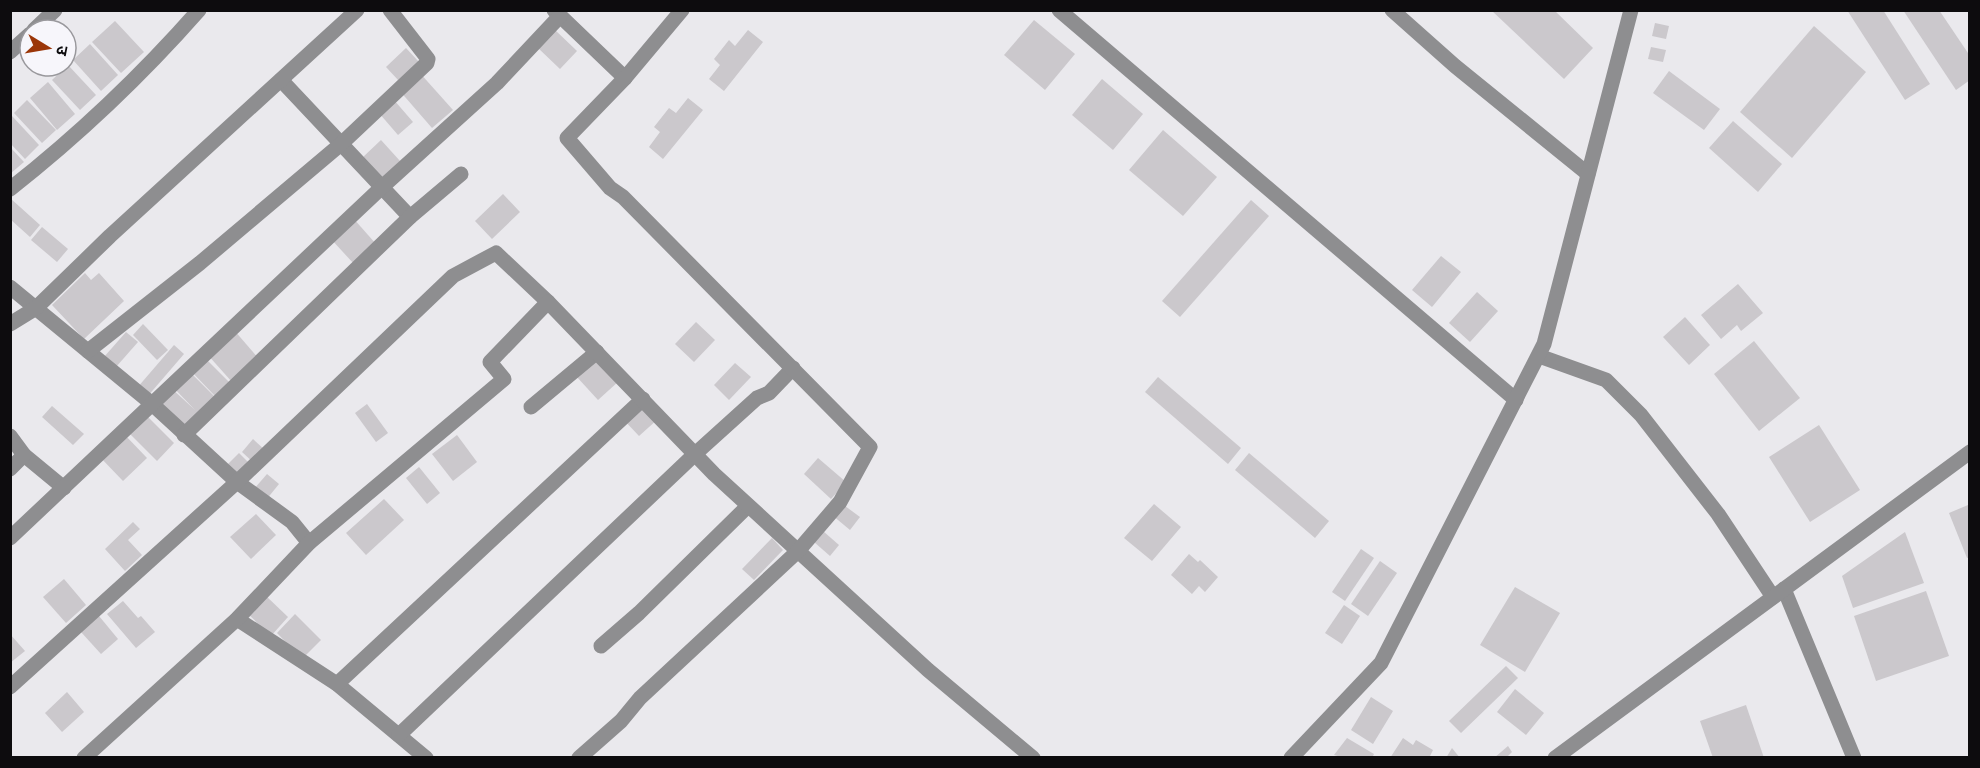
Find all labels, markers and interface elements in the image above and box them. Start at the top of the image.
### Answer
north arrow [18,18,78,78]
text: उ [51,44,74,58]

